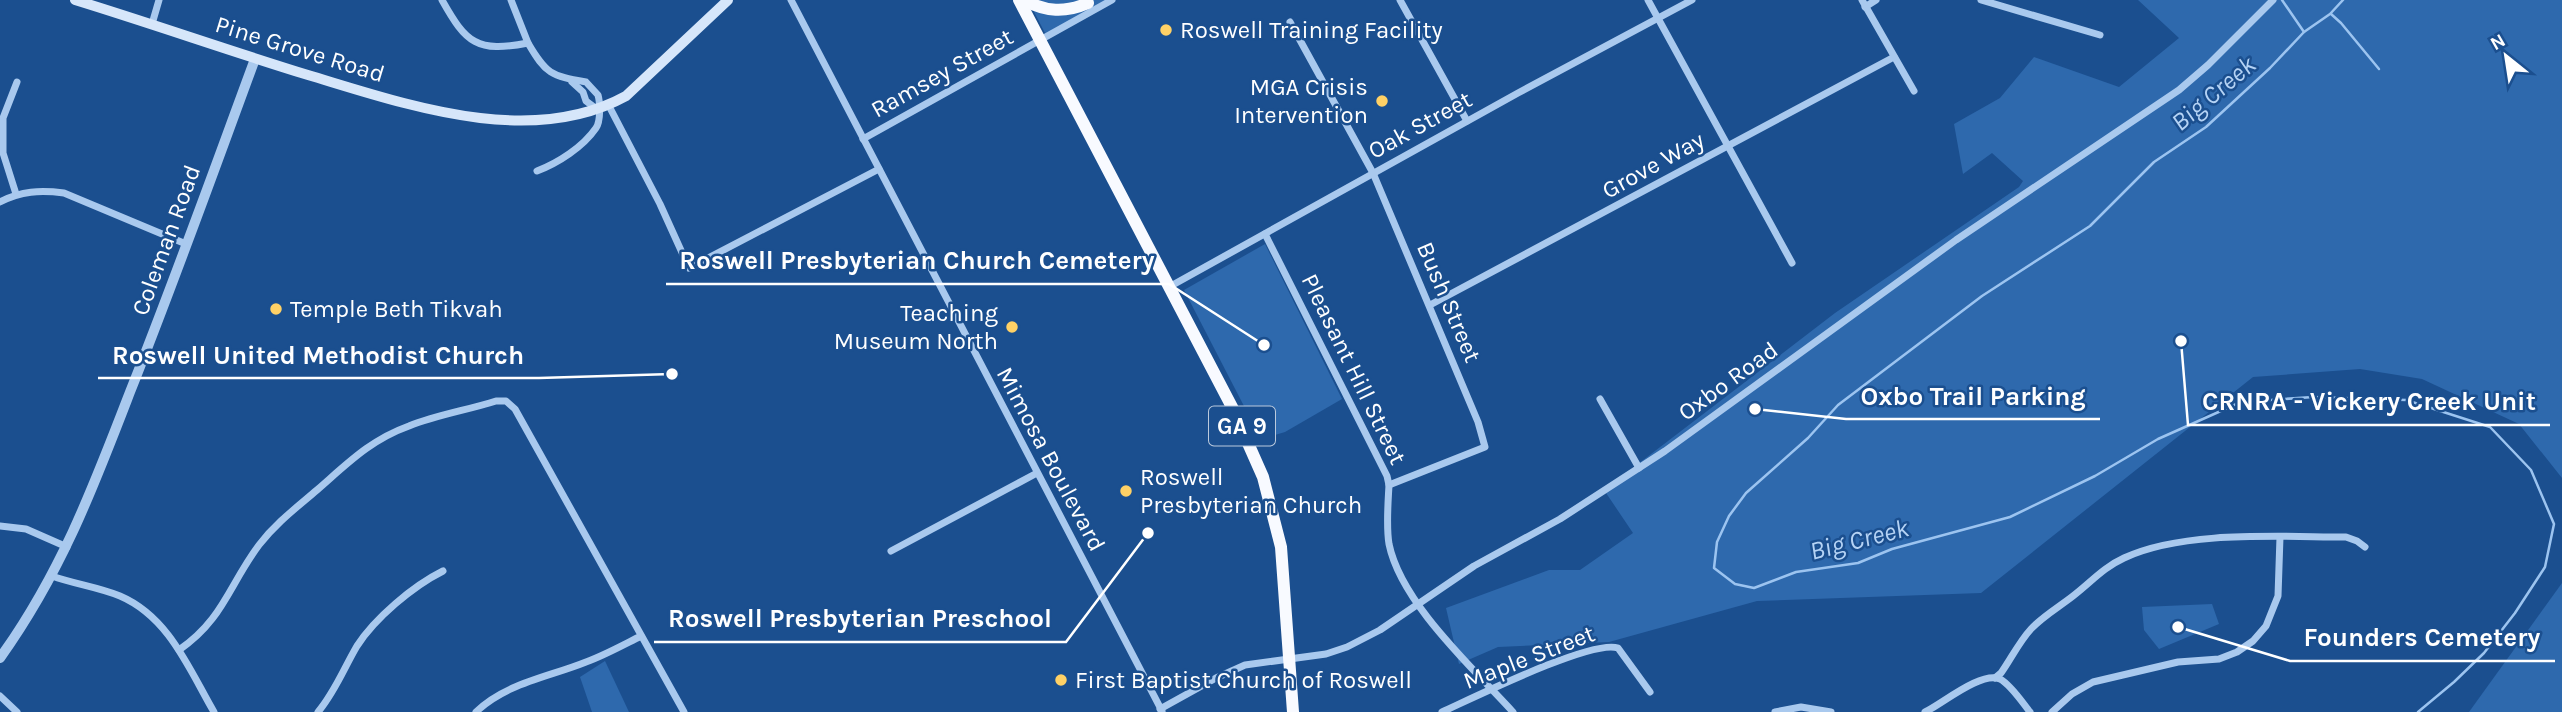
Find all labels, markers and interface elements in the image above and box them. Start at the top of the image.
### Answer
street label: Pine Grove Road [212,10,388,88]
place label: Roswell Training Facility [1180,16,1443,44]
north arrow [2471,21,2541,91]
street label: Ramsey Street [866,22,1018,124]
marker: Roswell Training Facility [1158,22,1174,38]
text: N [2487,29,2509,55]
water label: Big Creek [2165,49,2263,138]
place label: MGA Crisis Intervention [1234,73,1368,129]
street label: Oak Street [1363,85,1477,165]
marker: MGA Crisis Intervention [1374,93,1390,109]
street label: Grove Way [1597,126,1709,204]
street label: Coleman Road [126,161,206,319]
callout: Roswell Presbyterian Church Cemetery [666,237,1169,284]
street label: Bush Street [1411,238,1487,366]
text: Roswell Presbyterian Church Cemetery [679,245,1155,276]
street label: Pleasant Hill Street [1296,269,1412,469]
place label: Temple Beth Tikvah [290,295,503,323]
place label: Teaching Museum North [834,299,998,355]
marker: Temple Beth Tikvah [268,301,284,317]
marker: Teaching Museum North [1004,319,1020,335]
callout: Roswell United Methodist Church [98,331,539,378]
street label: Oxbo Road [1673,336,1783,426]
text: Roswell United Methodist Church [112,340,524,371]
street label: Mimosa Boulevard [991,362,1111,556]
callout: Oxbo Trail Parking [1846,372,2100,419]
callout: CRNRA - Vickery Creek Unit [2188,378,2550,425]
text: Oxbo Trail Parking [1860,381,2086,412]
text: CRNRA - Vickery Creek Unit [2202,386,2536,417]
road number: GA 9 [1209,406,1275,446]
place label: Roswell Presbyterian Church [1140,463,1362,519]
marker: Roswell Presbyterian Church [1118,483,1134,499]
water label: Big Creek [1806,512,1913,567]
callout: Roswell Presbyterian Preschool [654,595,1066,642]
text: Roswell Presbyterian Preschool [668,603,1052,634]
callout: Founders Cemetery [2290,614,2555,661]
street label: Maple Street [1459,619,1599,695]
text: Founders Cemetery [2304,622,2540,653]
place label: First Baptist Church of Roswell [1075,666,1412,694]
marker: First Baptist Church of Roswell [1053,672,1069,688]

